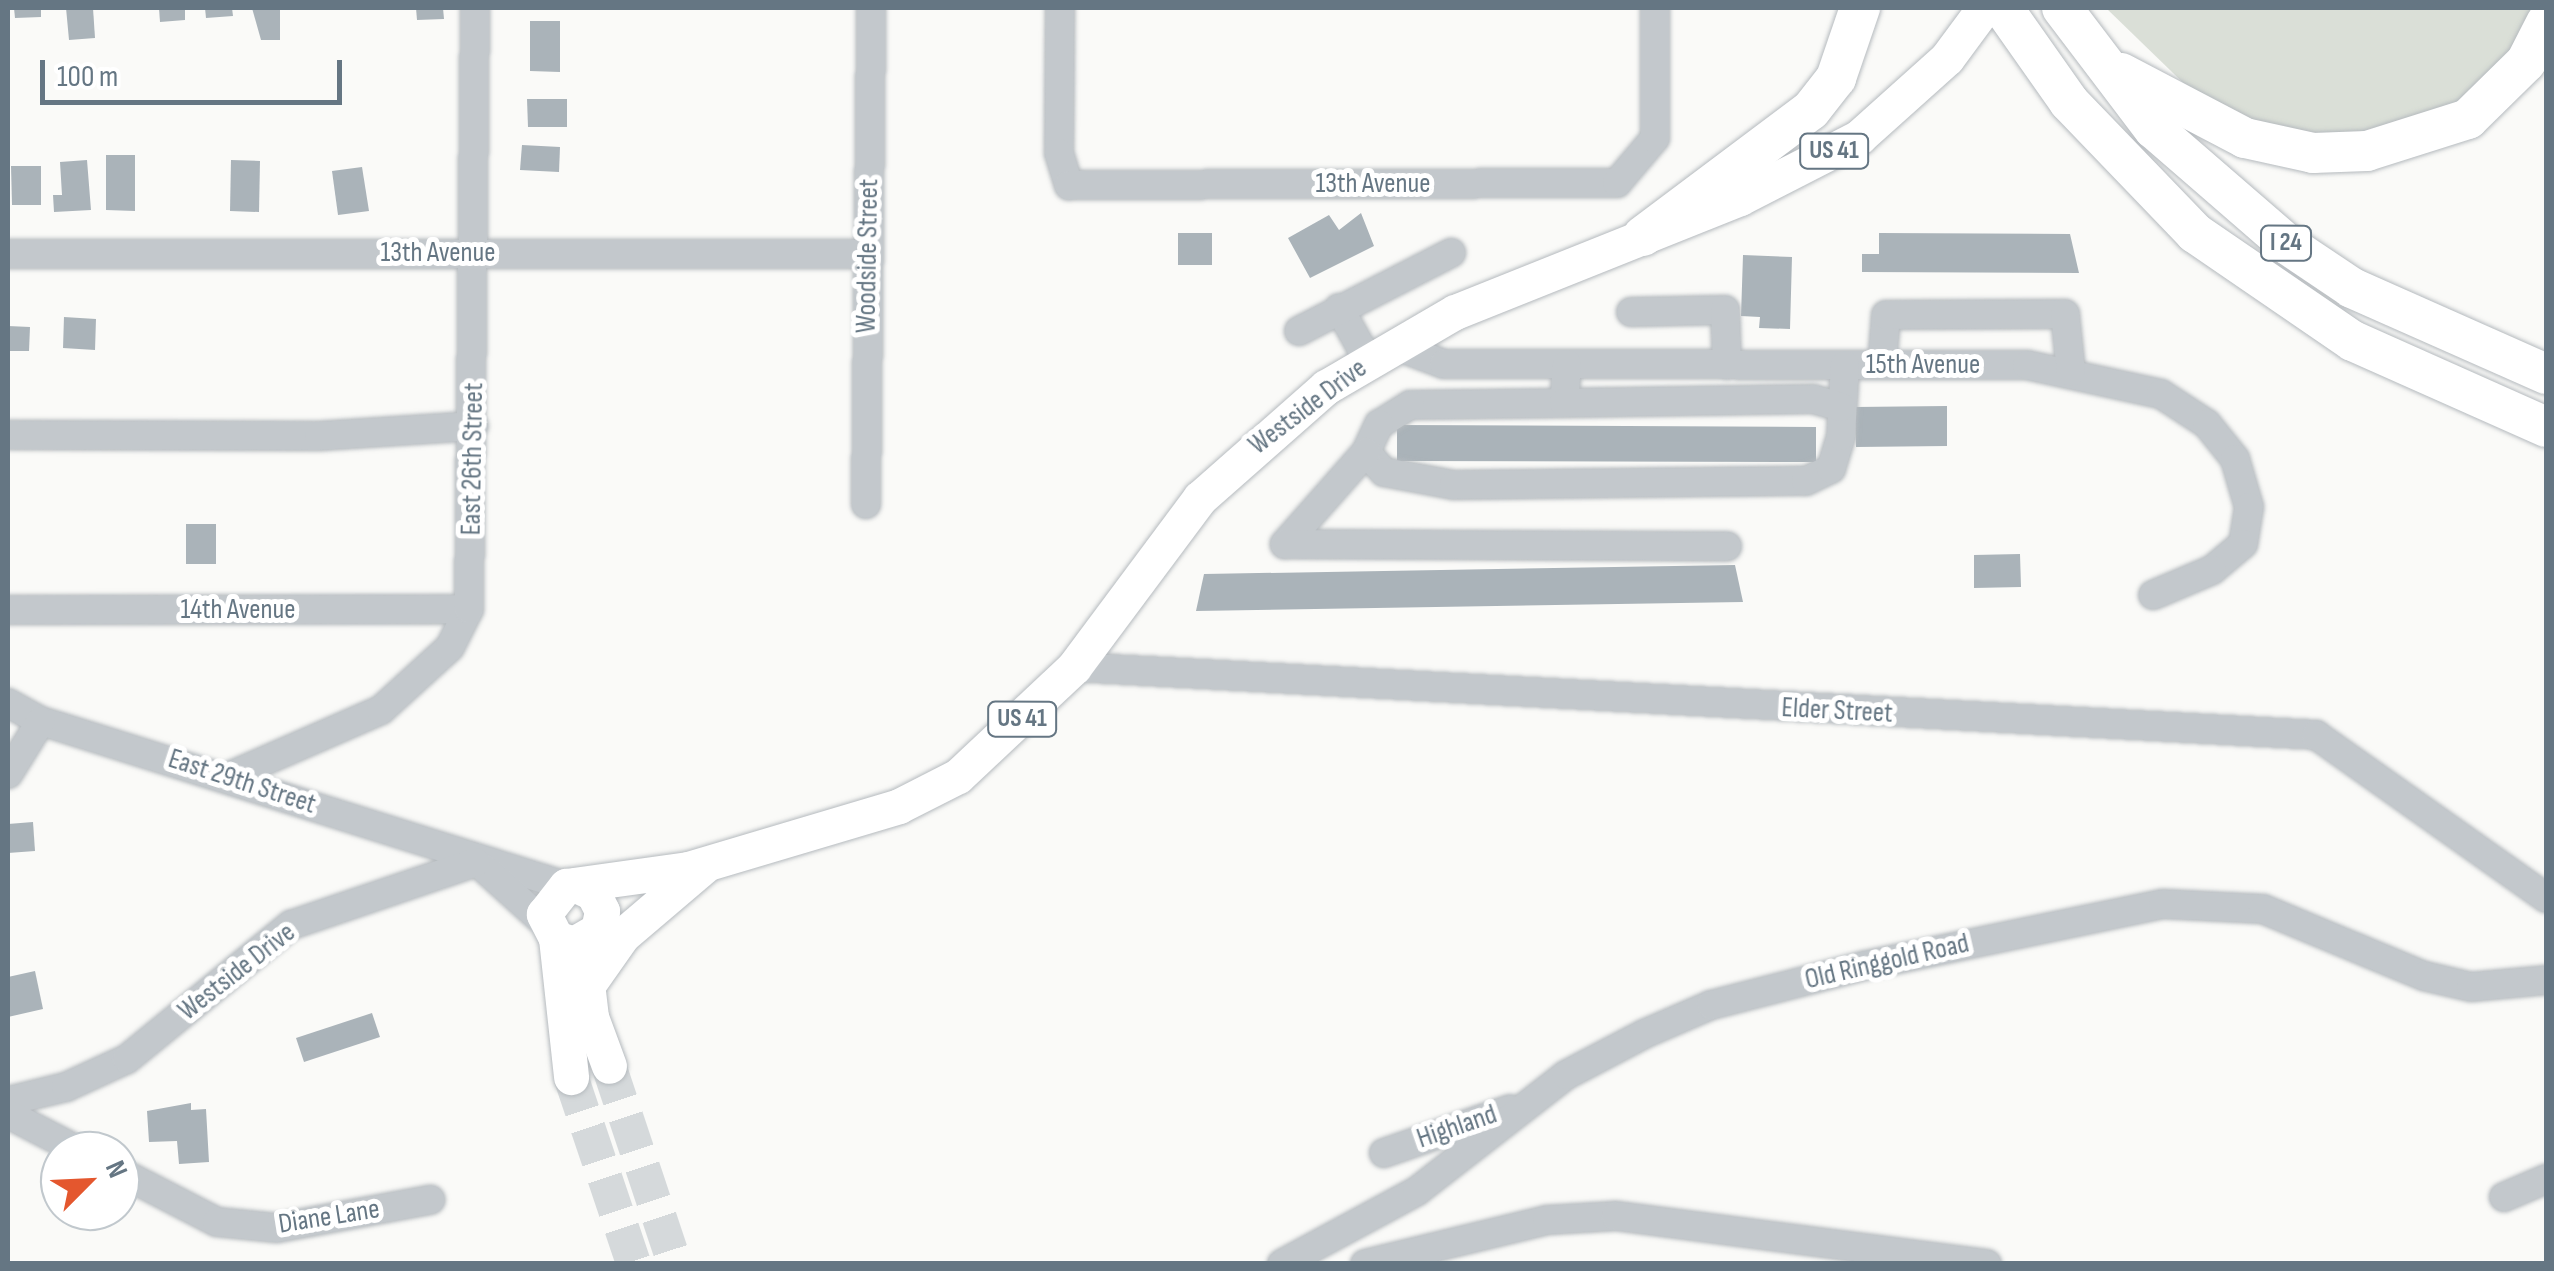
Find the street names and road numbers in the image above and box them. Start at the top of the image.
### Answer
road number: US 41 [1799,131,1869,171]
street label: 13th Avenue [1316,167,1430,201]
street label: Woodside Street [850,179,886,333]
road number: I 24 [2258,223,2314,263]
street label: 13th Avenue [381,236,495,270]
street label: 15th Avenue [1866,348,1980,382]
street label: Westside Drive [1242,352,1374,462]
street label: East 26th Street [455,382,491,536]
street label: 14th Avenue [181,593,295,627]
street label: Elder Street [1781,691,1893,731]
road number: US 41 [987,699,1057,739]
street label: East 29th Street [164,742,320,822]
street label: Westside Drive [172,916,302,1028]
street label: Old Ringgold Road [1802,927,1972,997]
street label: Highland [1413,1098,1501,1156]
street label: Diane Lane [276,1192,382,1242]

